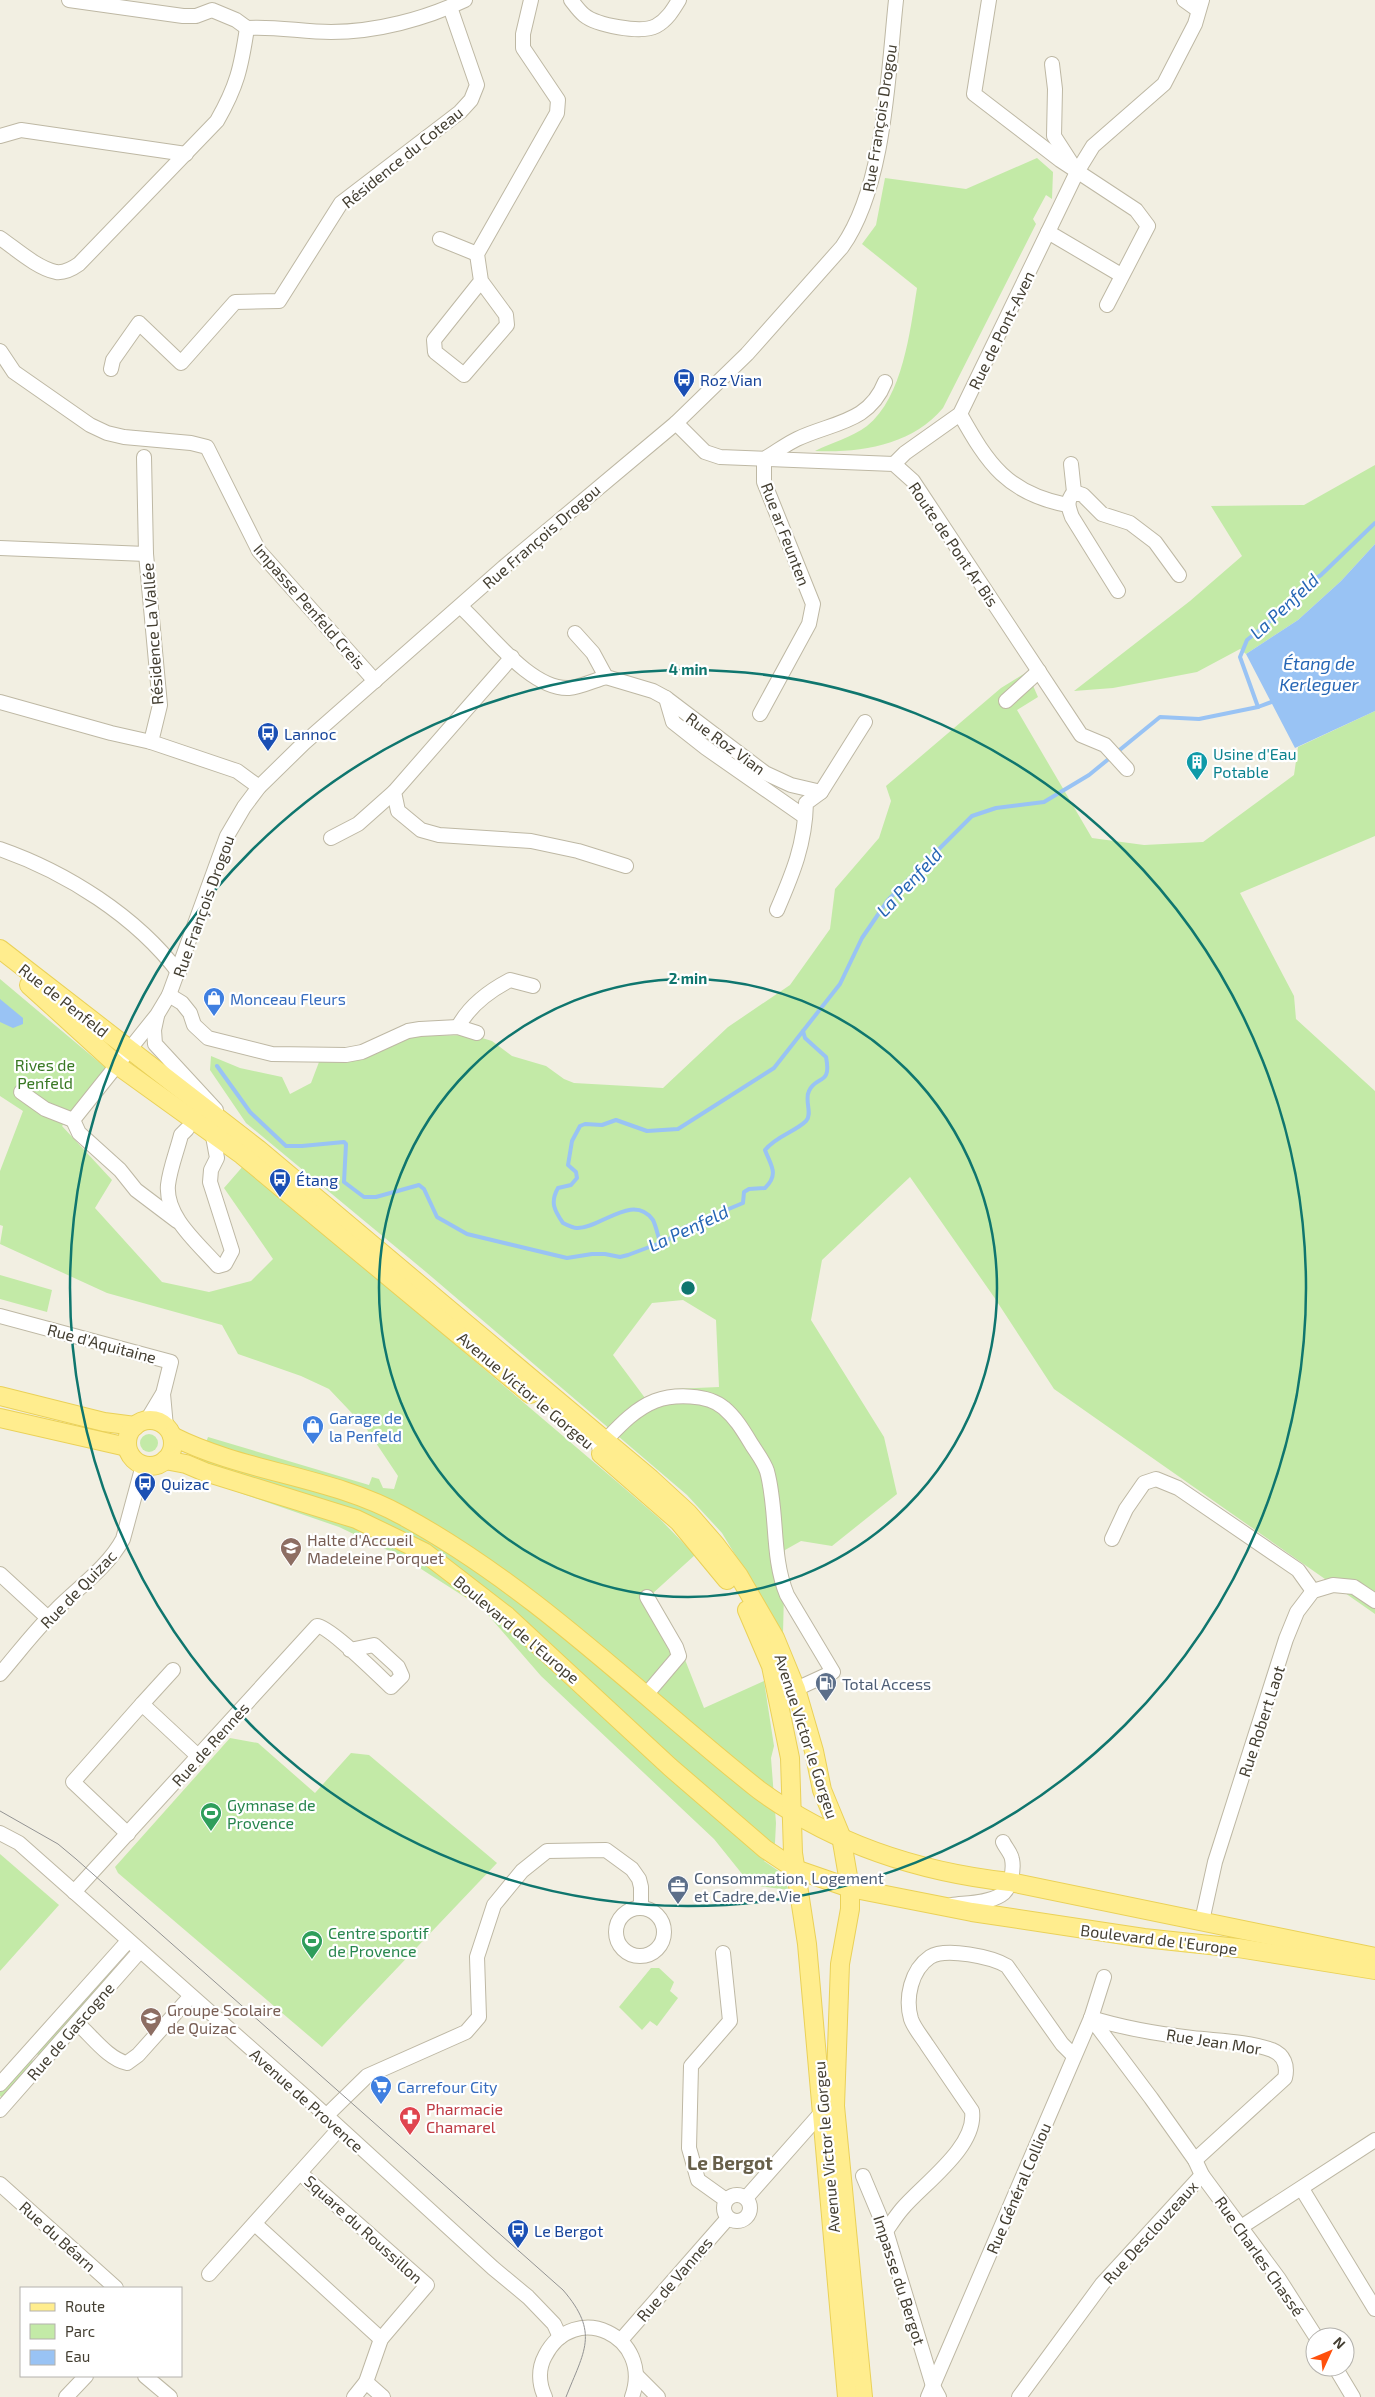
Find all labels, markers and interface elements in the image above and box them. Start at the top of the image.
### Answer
street label: Rue François Drogou [858,43,901,193]
street label: Résidence du Coteau [338,102,466,212]
street label: Rue de Pont-Aven [964,268,1038,392]
bus stop icon: Roz Vian [672,367,696,398]
place label: Roz Vian [700,370,762,389]
street label: Route de Pont Ar Bis [905,478,1003,610]
street label: Rue François Drogou [478,480,604,593]
street label: Rue ar Feunten [758,480,814,588]
street label: Impasse Penfeld Creis [250,539,370,673]
street label: Résidence La Vallée [138,562,166,706]
water label: La Penfeld [1245,569,1323,643]
water label: Étang de Kerleguer [1279,652,1360,695]
text: 4 min [668,660,708,678]
street label: Rue Roz Vian [683,708,769,778]
bus stop icon: Lannoc [256,721,280,752]
place label: Lannoc [284,724,337,743]
place label: Usine d'Eau Potable [1213,744,1297,781]
building icon: Usine d'Eau Potable [1185,750,1209,781]
street label: Rue François Drogou [169,833,238,980]
water label: La Penfeld [872,843,946,921]
street label: Rue de Penfeld [16,959,112,1041]
text: 2 min [669,969,707,987]
shop icon: Monceau Fleurs [202,986,226,1017]
place label: Monceau Fleurs [230,989,346,1008]
park label: Rives de Penfeld [15,1055,75,1092]
bus stop icon: Étang [268,1167,292,1198]
place label: Étang [296,1170,338,1189]
water label: La Penfeld [644,1200,732,1256]
centre of rings [679,1279,697,1297]
street label: Rue d'Aquitaine [45,1319,159,1367]
street label: Avenue Victor le Gorgeu [454,1327,598,1453]
place label: Garage de la Penfeld [329,1408,402,1445]
shop icon: Garage de la Penfeld [301,1414,325,1445]
bus stop icon: Quizac [133,1471,157,1502]
place label: Quizac [161,1474,210,1494]
place label: Halte d'Accueil Madeleine Porquet [307,1530,444,1567]
school or university icon: Halte d'Accueil Madeleine Porquet [279,1536,303,1567]
street label: Rue de Quizac [36,1546,121,1633]
street label: Boulevard de l'Europe [450,1571,584,1687]
street label: Avenue Victor le Gorgeu [771,1651,843,1821]
street label: Rue Robert Laot [1234,1663,1288,1779]
fuel station icon: Total Access [814,1671,838,1702]
place label: Total Access [842,1674,931,1693]
street label: Rue de Rennes [167,1698,253,1790]
place label: Gymnase de Provence [227,1795,316,1832]
sports icon: Gymnase de Provence [199,1801,223,1832]
place label: Consommation, Logement et Cadre de Vie [694,1868,884,1905]
office icon: Consommation, Logement et Cadre de Vie [666,1874,690,1905]
street label: Boulevard de l'Europe [1079,1920,1239,1958]
place label: Centre sportif de Provence [328,1923,429,1960]
sports icon: Centre sportif de Provence [300,1929,324,1960]
street label: Rue de Gascogne [22,1978,118,2084]
place label: Groupe Scolaire de Quizac [167,2000,281,2038]
school or university icon: Groupe Scolaire de Quizac [139,2006,163,2037]
street label: Rue Jean Mor [1165,2024,1263,2058]
street label: Avenue de Provence [246,2044,368,2156]
street label: Avenue Victor le Gorgeu [809,2060,843,2234]
supermarket icon: Carrefour City [369,2074,393,2105]
place label: Carrefour City [397,2077,498,2096]
place label: Pharmacie Chamarel [426,2099,503,2136]
pharmacy icon: Pharmacie Chamarel [398,2105,422,2136]
street label: Rue Général Colliou [982,2120,1054,2256]
district label: Le Bergot [687,2151,773,2174]
street label: Square du Roussillon [301,2171,427,2287]
street label: Rue Desclouzeaux [1099,2176,1202,2288]
street label: Rue Charles Chassé [1212,2192,1308,2320]
street label: Rue du Béarn [16,2197,100,2275]
street label: Impasse du Bergot [870,2213,930,2347]
bus stop icon: Le Bergot [506,2218,530,2249]
place label: Le Bergot [534,2221,603,2240]
street label: Rue de Vannes [632,2233,716,2325]
legend [20,2287,182,2377]
text: Route [65,2297,105,2315]
text: Parc [65,2322,95,2340]
north arrow [1305,2327,1355,2377]
text: N [1330,2333,1349,2352]
text: Eau [65,2347,90,2365]

